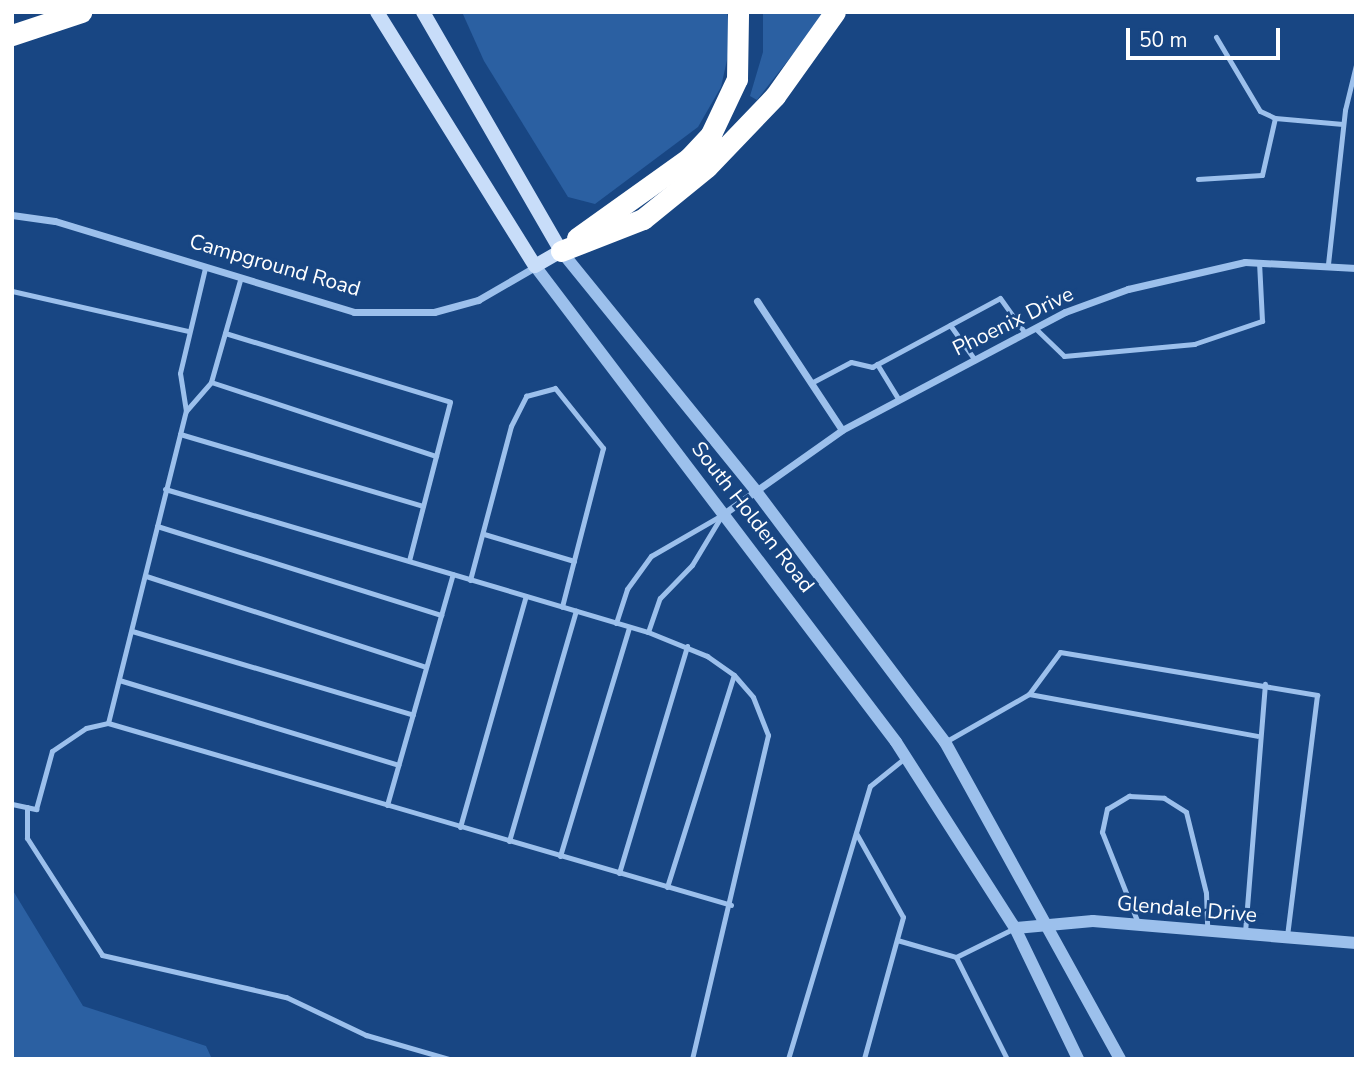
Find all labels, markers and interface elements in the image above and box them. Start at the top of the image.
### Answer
scale bar [1130,14,1284,58]
text: 50 m [1139,26,1188,54]
street label: Campground Road [187,229,363,301]
street label: Phoenix Drive [949,281,1077,361]
street label: South Holden Road [686,437,820,597]
street label: Glendale Drive [1116,890,1258,928]

